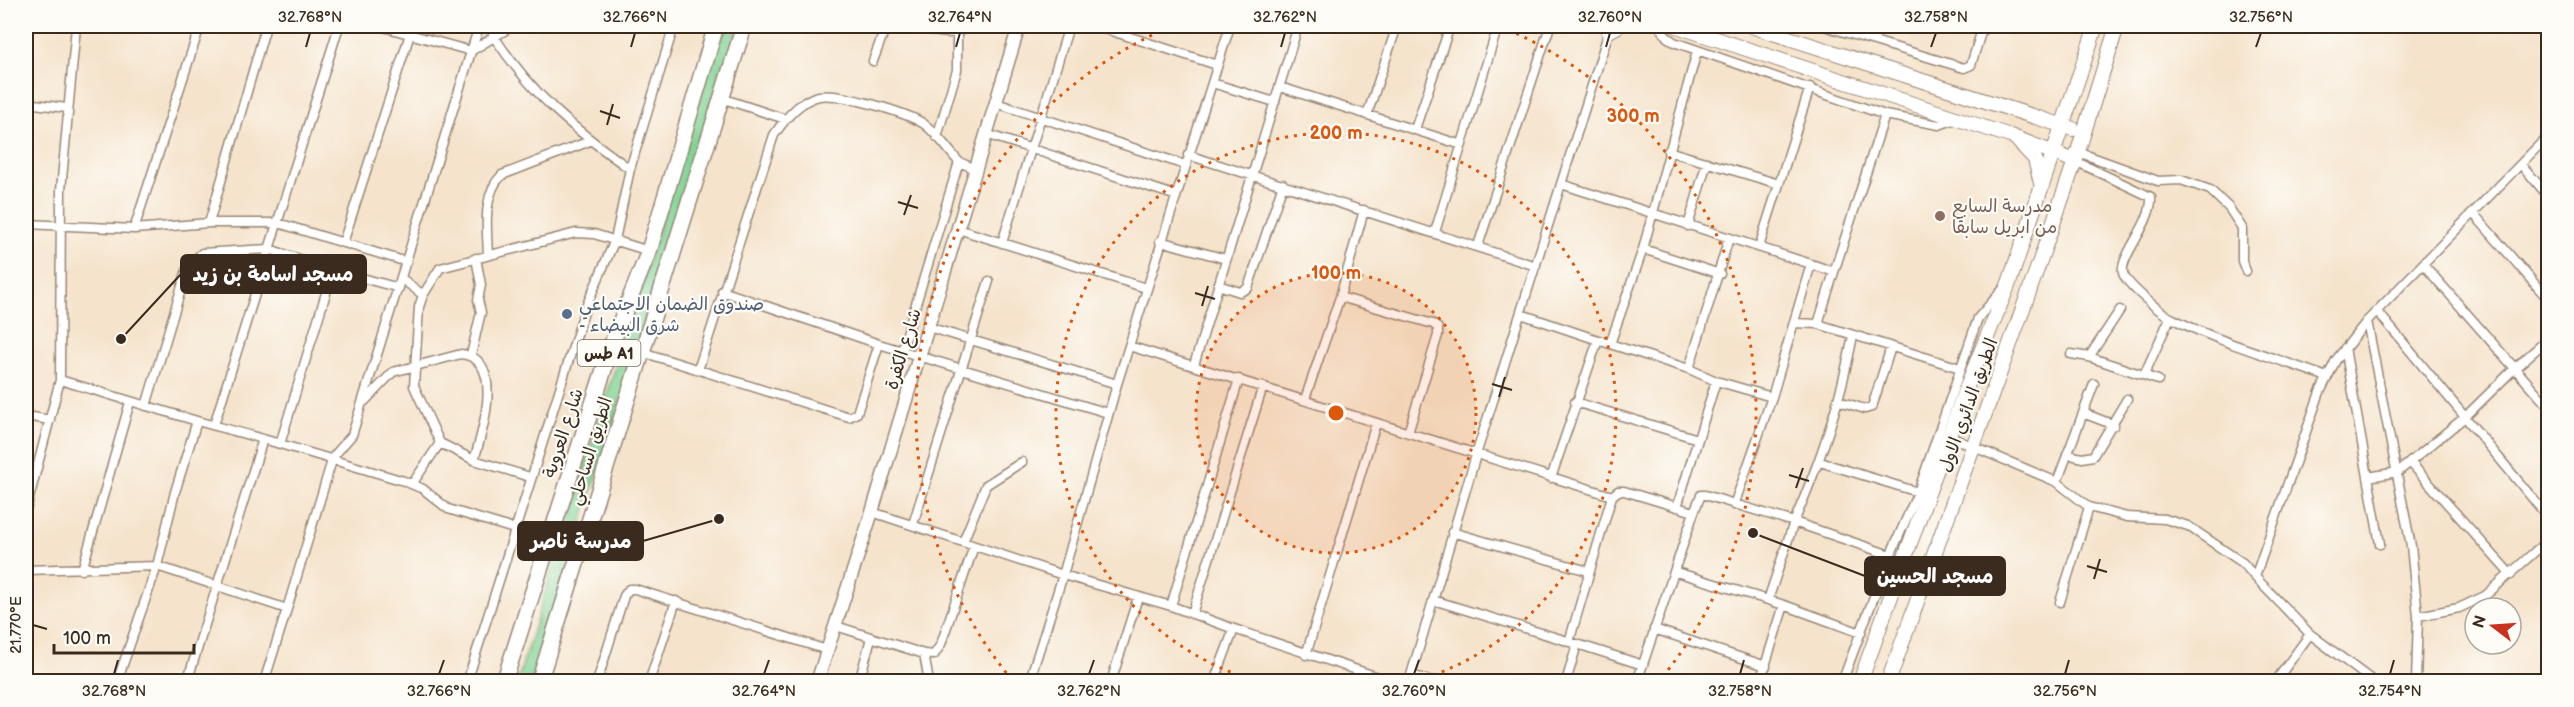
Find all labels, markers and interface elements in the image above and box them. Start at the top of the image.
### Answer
text: 32.768°N [278,8,342,27]
text: 32.766°N [603,8,667,27]
text: 32.764°N [928,8,992,27]
text: 32.762°N [1253,8,1317,27]
text: 32.760°N [1578,8,1642,27]
text: 32.758°N [1904,8,1968,27]
text: 32.756°N [2229,8,2293,27]
text: 300 m [1606,106,1660,127]
text: 200 m [1309,123,1363,144]
place label: مدرسة السابع من ابريل سابقا [1952,196,2057,238]
marker: مدرسة السابع من ابريل سابقا [1933,209,1947,223]
callout: مسجد اسامة بن زيد [181,255,366,293]
text: مسجد اسامة بن زيد [193,263,353,287]
text: 100 m [1311,263,1361,284]
place label: صندوق الضمان الاجتماعي - شرق البيضاء [579,294,764,336]
street label: شارع الكفرة [881,306,927,393]
marker: صندوق الضمان الاجتماعي - شرق البيضاء [560,307,574,321]
street label: الطريق الدائري الاول [1934,335,2004,476]
road number: طس A1 [578,340,640,366]
street label: شارع العروبة [539,386,589,481]
street label: الطريق الساحلي [564,395,622,509]
centre of rings [1326,403,1346,423]
callout: مدرسة ناصر [518,522,643,560]
text: مدرسة ناصر [528,530,632,554]
callout: مسجد الحسين [1865,557,2005,595]
text: مسجد الحسين [1877,565,1993,589]
text: 21.770°E [7,596,26,654]
north arrow [2463,596,2523,656]
text: N [2469,614,2491,631]
scale bar [54,617,194,655]
text: 100 m [63,628,111,649]
text: 32.768°N [82,682,146,701]
text: 32.766°N [407,682,471,701]
text: 32.764°N [732,682,796,701]
text: 32.762°N [1057,682,1121,701]
text: 32.760°N [1382,682,1446,701]
text: 32.758°N [1708,682,1772,701]
text: 32.756°N [2033,682,2097,701]
text: 32.754°N [2358,682,2422,701]

